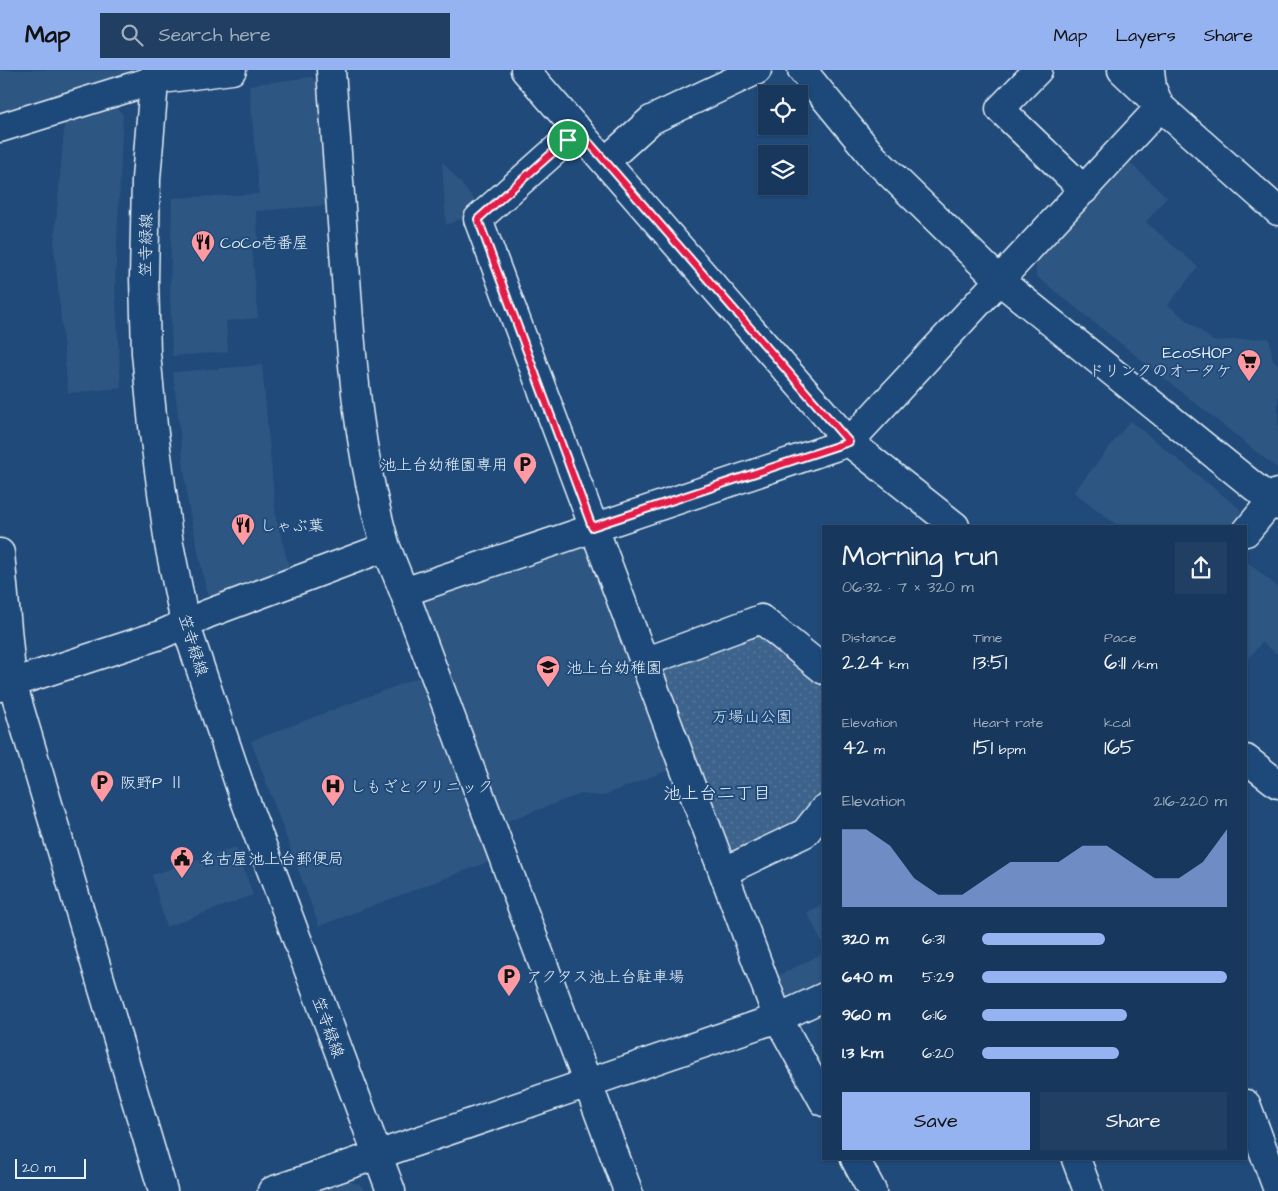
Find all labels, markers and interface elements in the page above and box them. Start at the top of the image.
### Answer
search box [100,13,450,58]
text: Map [25,18,70,52]
icon: search [118,21,146,49]
text: Search here [158,22,271,49]
text: Map [1053,23,1087,48]
text: Layers [1115,23,1176,48]
text: Share [1204,23,1253,48]
map controls [758,85,808,195]
button: locate [758,85,808,135]
pin [547,119,589,161]
icon: arrive [554,126,582,154]
button: layers [758,145,808,195]
street label: 笠寺緑線 [134,213,158,277]
restaurant icon: CoCo壱番屋 [190,229,216,263]
place label: CoCo壱番屋 [220,232,309,254]
place label: EcoSHOP ドリンクのオータケ [1088,342,1232,382]
supermarket icon: EcoSHOP ドリンクのオータケ [1236,348,1262,382]
parking icon: 池上台幼稚園専用 [512,451,538,485]
place label: 池上台幼稚園専用 [380,454,508,476]
restaurant icon: しゃぶ葉 [230,512,256,546]
place label: しゃぶ葉 [260,515,324,537]
text: Morning run [842,537,998,576]
button: share [1175,542,1227,594]
text: 06:32 · 7 × 320 m [842,576,974,598]
street label: 笠寺緑線 [173,611,213,679]
text: Distance [842,628,896,648]
text: Time [973,628,1002,648]
text: Pace [1104,628,1136,648]
text: 2.24 [842,648,883,677]
text: 13:51 [973,648,1007,677]
text: 6:11 [1104,648,1126,677]
school or university icon: 池上台幼稚園 [535,654,561,688]
text: km [883,655,908,675]
text: /km [1126,655,1158,675]
place label: 池上台幼稚園 [566,657,662,679]
park label: 万場山公園 [712,706,792,728]
text: Elevation [842,713,897,733]
text: Heart rate [973,713,1043,733]
text: kcal [1104,713,1131,733]
text: 42 [842,733,868,762]
text: 151 [973,733,993,762]
text: 165 [1104,733,1135,762]
text: m [868,740,885,760]
text: bpm [993,740,1025,760]
parking icon: 阪野P Ⅱ [89,769,115,803]
place label: 阪野P Ⅱ [120,772,185,794]
hospital icon: しもざとクリニック [320,773,346,807]
place label: しもざとクリニック [350,776,493,798]
district label: 池上台二丁目 [663,781,771,806]
text: Elevation [842,790,905,812]
text: 216–220 m [1154,790,1227,812]
public building icon: 名古屋池上台郵便局 [169,845,195,879]
place label: 名古屋池上台郵便局 [200,848,344,870]
text: 320 m [842,928,888,950]
text: 6:31 [922,928,945,950]
parking icon: アクタス池上台駐車場 [496,963,522,997]
place label: アクタス池上台駐車場 [526,966,684,988]
text: 640 m [842,966,892,988]
text: 5:29 [922,966,954,988]
street label: 笠寺緑線 [307,994,349,1061]
text: 960 m [842,1004,890,1026]
text: 6:16 [922,1004,947,1026]
text: 1.3 km [842,1042,883,1064]
text: 6:20 [922,1042,954,1064]
button: Save [842,1092,1030,1150]
button: Share [1040,1092,1227,1150]
scale bar [15,1156,86,1179]
text: 20 m [22,1158,55,1178]

